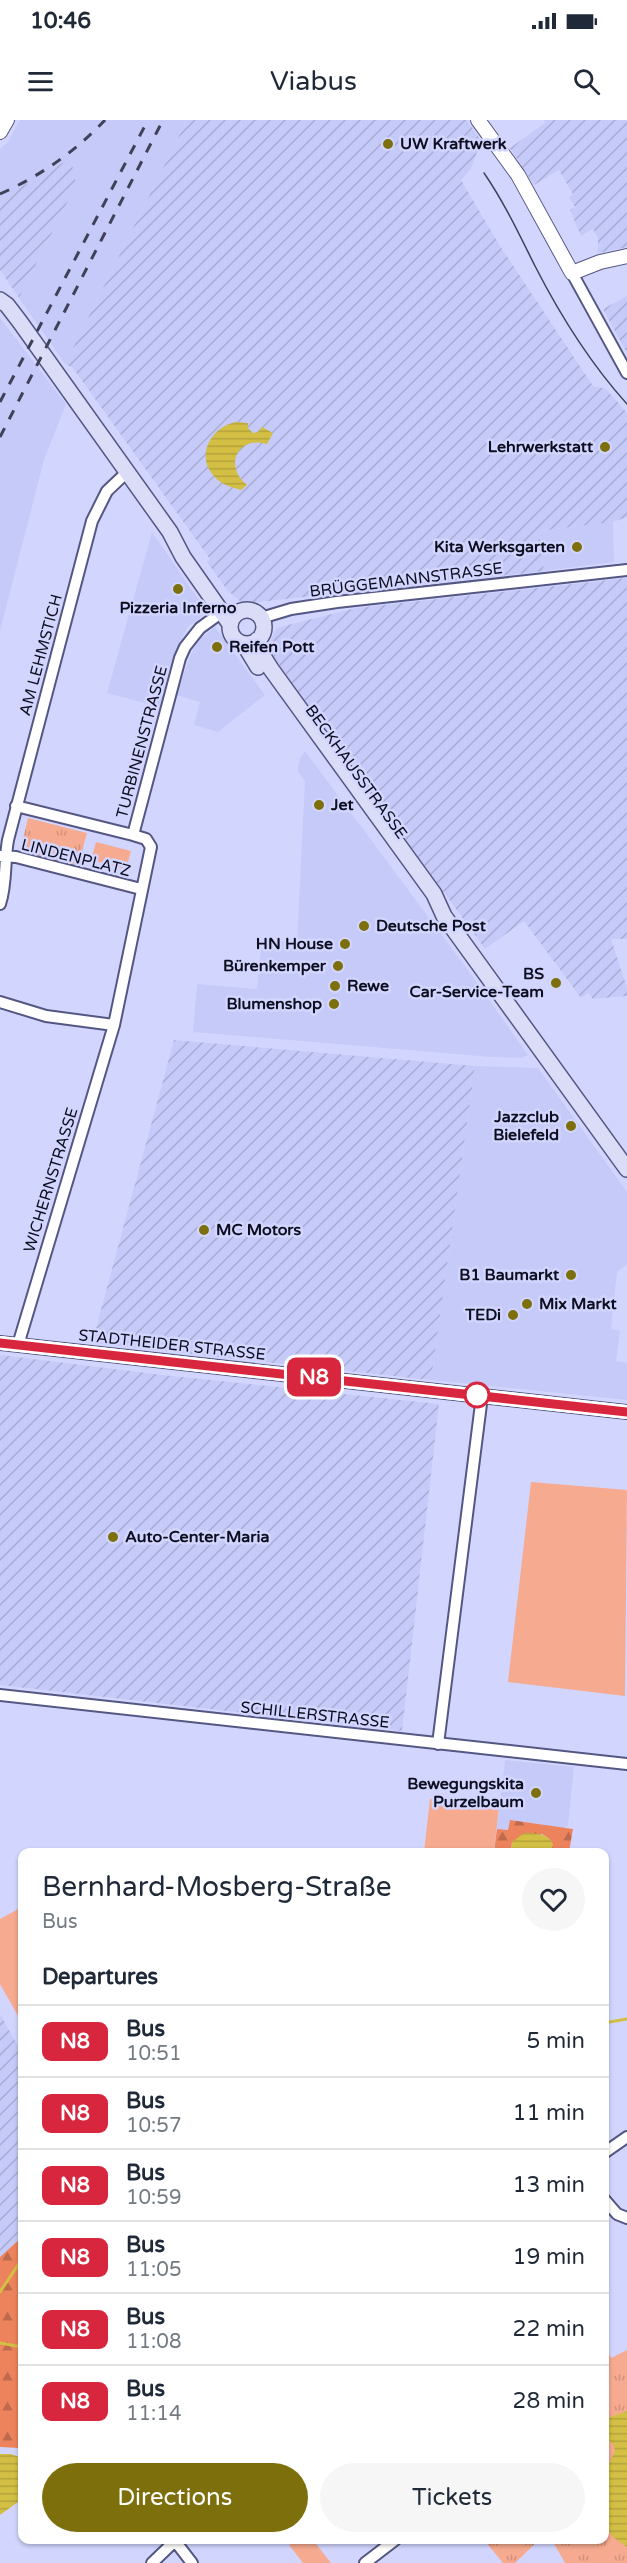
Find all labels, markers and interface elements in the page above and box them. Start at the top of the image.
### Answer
text: 10:46 [30,8,91,34]
icon: menu [24,65,57,98]
text: Viabus [270,65,357,98]
icon: search [570,65,603,98]
place label: UW Kraftwerk [400,134,507,154]
marker: UW Kraftwerk [381,137,395,151]
place label: Lehrwerkstatt [488,437,594,457]
marker: Lehrwerkstatt [598,440,612,454]
place label: Kita Werksgarten [434,537,565,557]
marker: Kita Werksgarten [570,540,584,554]
street label: BRÜGGEMANNSTRASSE [308,558,504,602]
marker: Pizzeria Inferno [171,582,185,596]
street label: AM LEHMSTICH [15,592,67,718]
place label: Pizzeria Inferno [119,598,237,618]
place label: Reifen Pott [229,637,315,657]
marker: Reifen Pott [210,640,224,654]
street label: TURBINENSTRASSE [112,664,172,820]
street label: BECKHAUSSTRASSE [301,701,411,843]
place label: Jet [330,795,355,815]
marker: Jet [312,798,326,812]
street label: LINDENPLATZ [19,835,133,881]
place label: Deutsche Post [376,916,487,936]
marker: Deutsche Post [357,919,371,933]
place label: HN House [256,934,333,954]
marker: HN House [338,937,352,951]
place label: Bürenkemper [223,956,327,976]
marker: Bürenkemper [331,959,345,973]
place label: BS Car-Service-Team [410,964,544,1002]
place label: Rewe [347,976,389,996]
marker: BS Car-Service-Team [549,976,563,990]
marker: Rewe [328,979,342,993]
place label: Blumenshop [227,994,322,1014]
marker: Blumenshop [327,997,341,1011]
street label: WICHERNSTRASSE [19,1105,83,1255]
place label: Jazzclub Bielefeld [493,1107,559,1145]
marker: Jazzclub Bielefeld [564,1119,578,1133]
place label: MC Motors [216,1220,301,1240]
marker: MC Motors [197,1223,211,1237]
place label: B1 Baumarkt [459,1265,560,1285]
marker: B1 Baumarkt [564,1268,578,1282]
place label: Mix Markt [539,1294,617,1314]
marker: Mix Markt [520,1297,534,1311]
place label: TEDi [464,1305,501,1325]
marker: TEDi [506,1308,520,1322]
street label: STADTHEIDER STRASSE [77,1325,267,1365]
line badge: N8 [287,1358,341,1396]
text: N8 [299,1365,329,1390]
unlabelled marker [464,1382,490,1408]
place label: Auto-Center-Maria [125,1527,269,1547]
marker: Auto-Center-Maria [106,1530,120,1544]
street label: SCHILLERSTRASSE [239,1697,391,1733]
place label: Bewegungskita Purzelbaum [407,1774,524,1812]
marker: Bewegungskita Purzelbaum [529,1786,543,1800]
button: heart [522,1868,585,1931]
text: Bernhard-Mosberg-Straße [42,1870,392,1904]
text: Bus [42,1910,78,1934]
text: Departures [42,1964,158,1990]
text: Bus [126,2016,165,2042]
text: 5 min [526,2028,585,2054]
text: N8 [60,2029,90,2054]
text: 10:51 [126,2042,181,2066]
text: Bus [126,2088,165,2114]
text: 11 min [513,2100,585,2126]
text: N8 [60,2101,90,2126]
text: 10:57 [126,2114,181,2138]
text: Bus [126,2160,165,2186]
text: 13 min [513,2172,585,2198]
text: N8 [60,2173,90,2198]
text: 10:59 [126,2186,181,2210]
text: Bus [126,2232,165,2258]
text: 19 min [513,2244,585,2270]
text: N8 [60,2245,90,2270]
text: 11:05 [126,2258,181,2282]
text: Bus [126,2304,165,2330]
text: 22 min [513,2316,585,2342]
text: N8 [60,2317,90,2342]
text: 11:08 [126,2330,181,2354]
text: Bus [126,2376,165,2402]
text: 28 min [513,2388,585,2414]
text: N8 [60,2389,90,2414]
text: 11:14 [126,2402,181,2426]
button: Directions [42,2463,308,2532]
button: Tickets [320,2463,585,2532]

